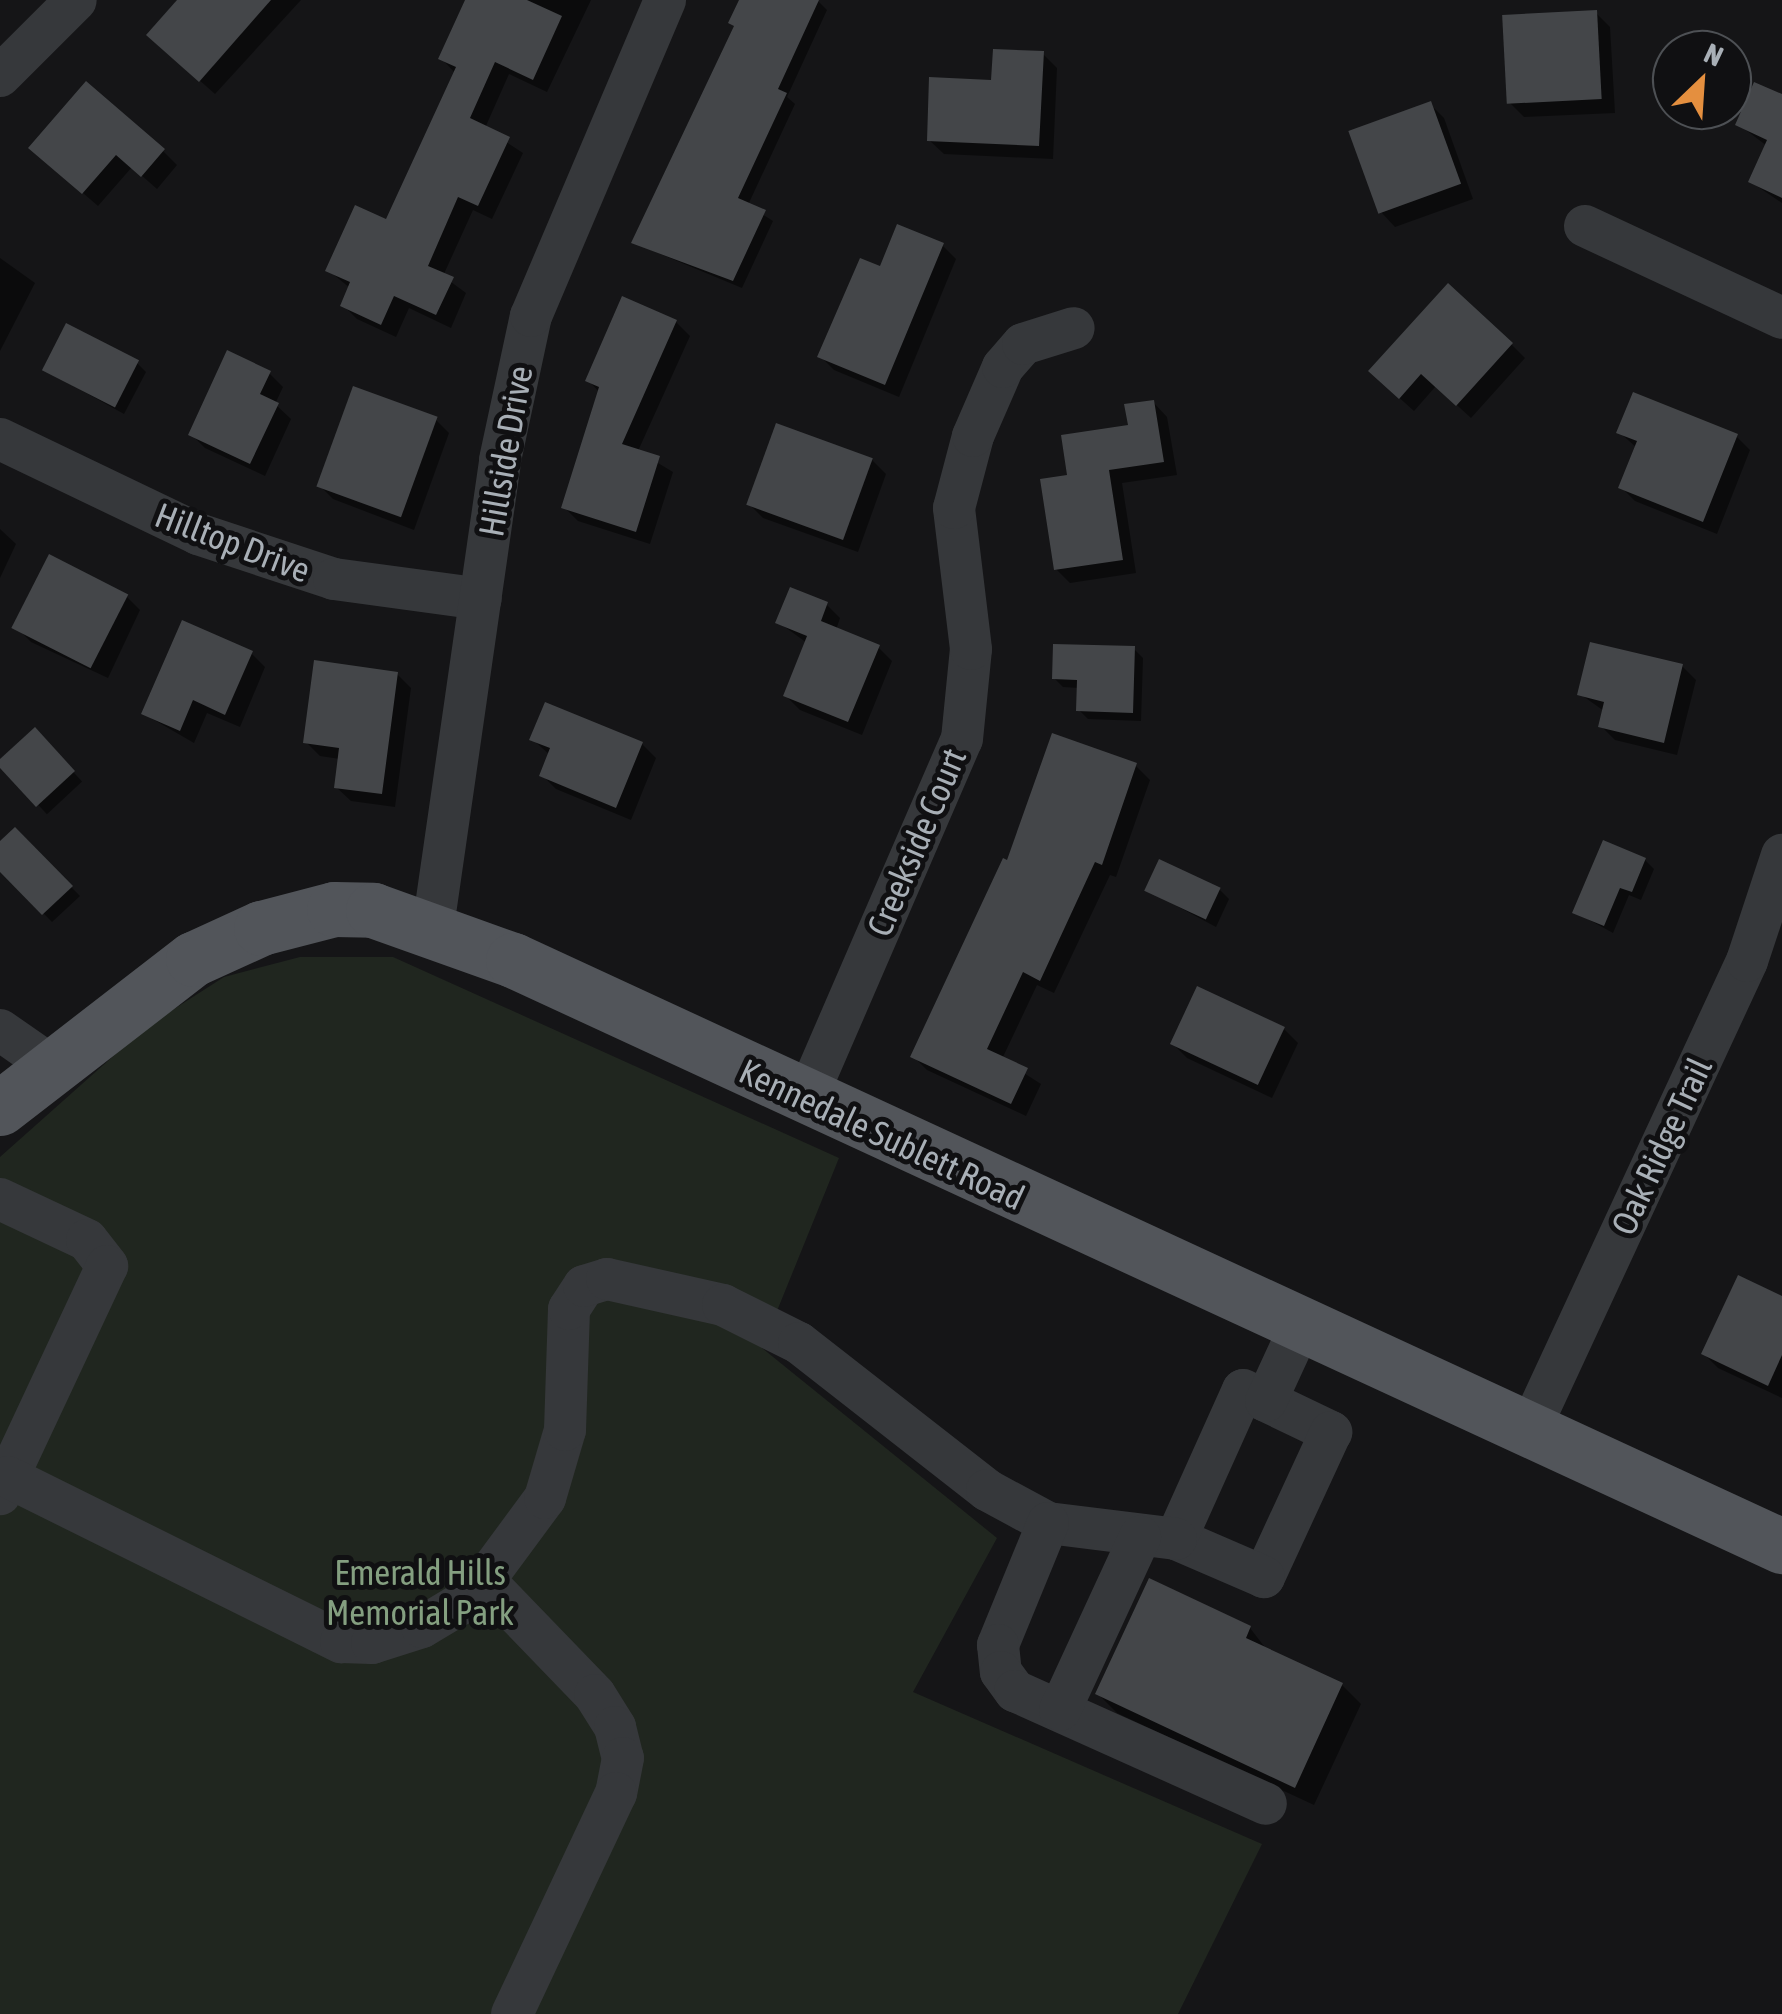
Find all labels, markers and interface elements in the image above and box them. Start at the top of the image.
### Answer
north arrow [1652,30,1752,130]
text: N [1700,37,1728,73]
street label: Hillside Drive [469,362,541,540]
street label: Hilltop Drive [150,493,316,591]
street label: Creekside Court [858,742,974,942]
street label: Kennedale Sublett Road [733,1050,1031,1218]
street label: Oak Ridge Trail [1602,1051,1720,1241]
park label: Emerald Hills Memorial Park [326,1551,514,1633]

